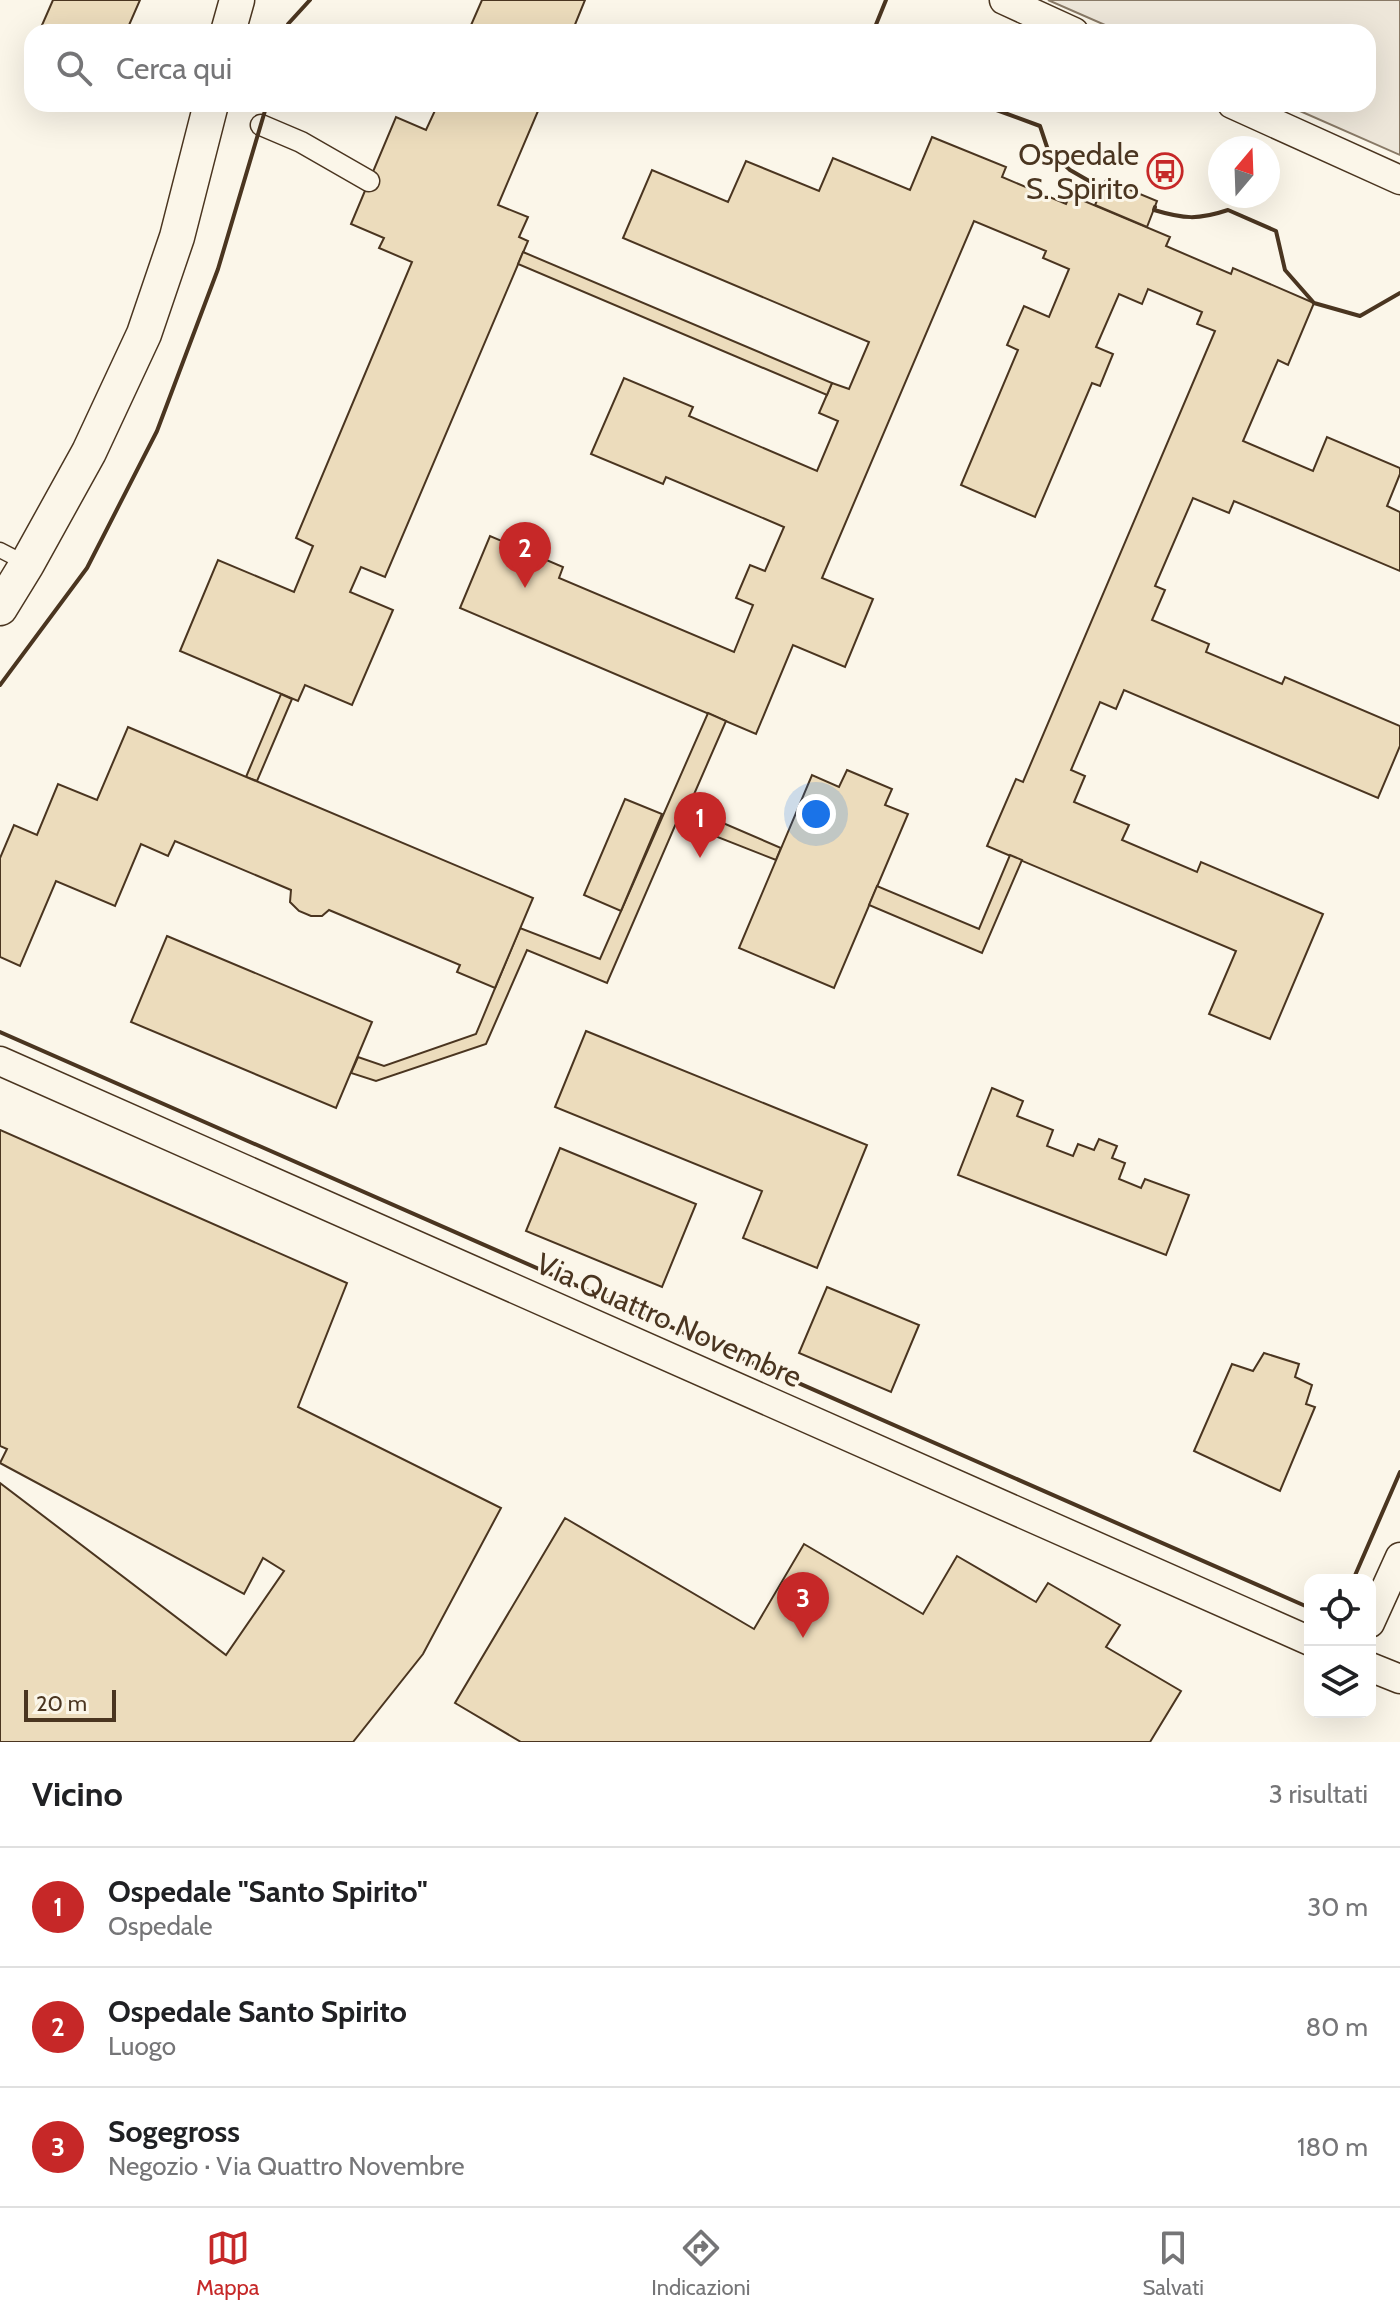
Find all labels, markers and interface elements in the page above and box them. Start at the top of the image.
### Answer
search box [24,24,1376,112]
icon: search [52,46,96,90]
text: Cerca qui [116,50,232,87]
place label: Ospedale S. Spirito [1018,136,1139,207]
north arrow [1208,136,1280,208]
bus stop icon: Ospedale S. Spirito [1146,152,1184,190]
pin: 2 [499,522,551,588]
pin: 1 [674,792,726,858]
your location [796,794,836,834]
street label: Via Quattro Novembre [531,1245,807,1395]
pin: 3 [777,1572,829,1638]
map controls [1304,1574,1376,1718]
button: locate [1304,1574,1376,1646]
button: layers [1304,1646,1376,1718]
scale bar [24,1686,116,1722]
text: 20 m [36,1690,87,1717]
text: Vicino [32,1773,123,1815]
text: 3 risultati [1269,1778,1368,1810]
text: Ospedale "Santo Spirito" [108,1873,428,1910]
text: 1 [53,1891,63,1923]
text: 30 m [1307,1891,1368,1923]
text: Ospedale [108,1910,213,1942]
text: Ospedale Santo Spirito [108,1993,407,2030]
text: 2 [51,2011,65,2043]
text: 80 m [1305,2011,1368,2043]
text: Luogo [108,2030,176,2062]
text: Sogegross [108,2113,240,2150]
text: 3 [51,2131,65,2163]
text: 180 m [1297,2131,1368,2163]
text: Negozio · Via Quattro Novembre [108,2150,465,2182]
tab: Mappa [196,2226,259,2301]
tab: Indicazioni [651,2226,751,2301]
tab: Salvati [1142,2226,1204,2301]

